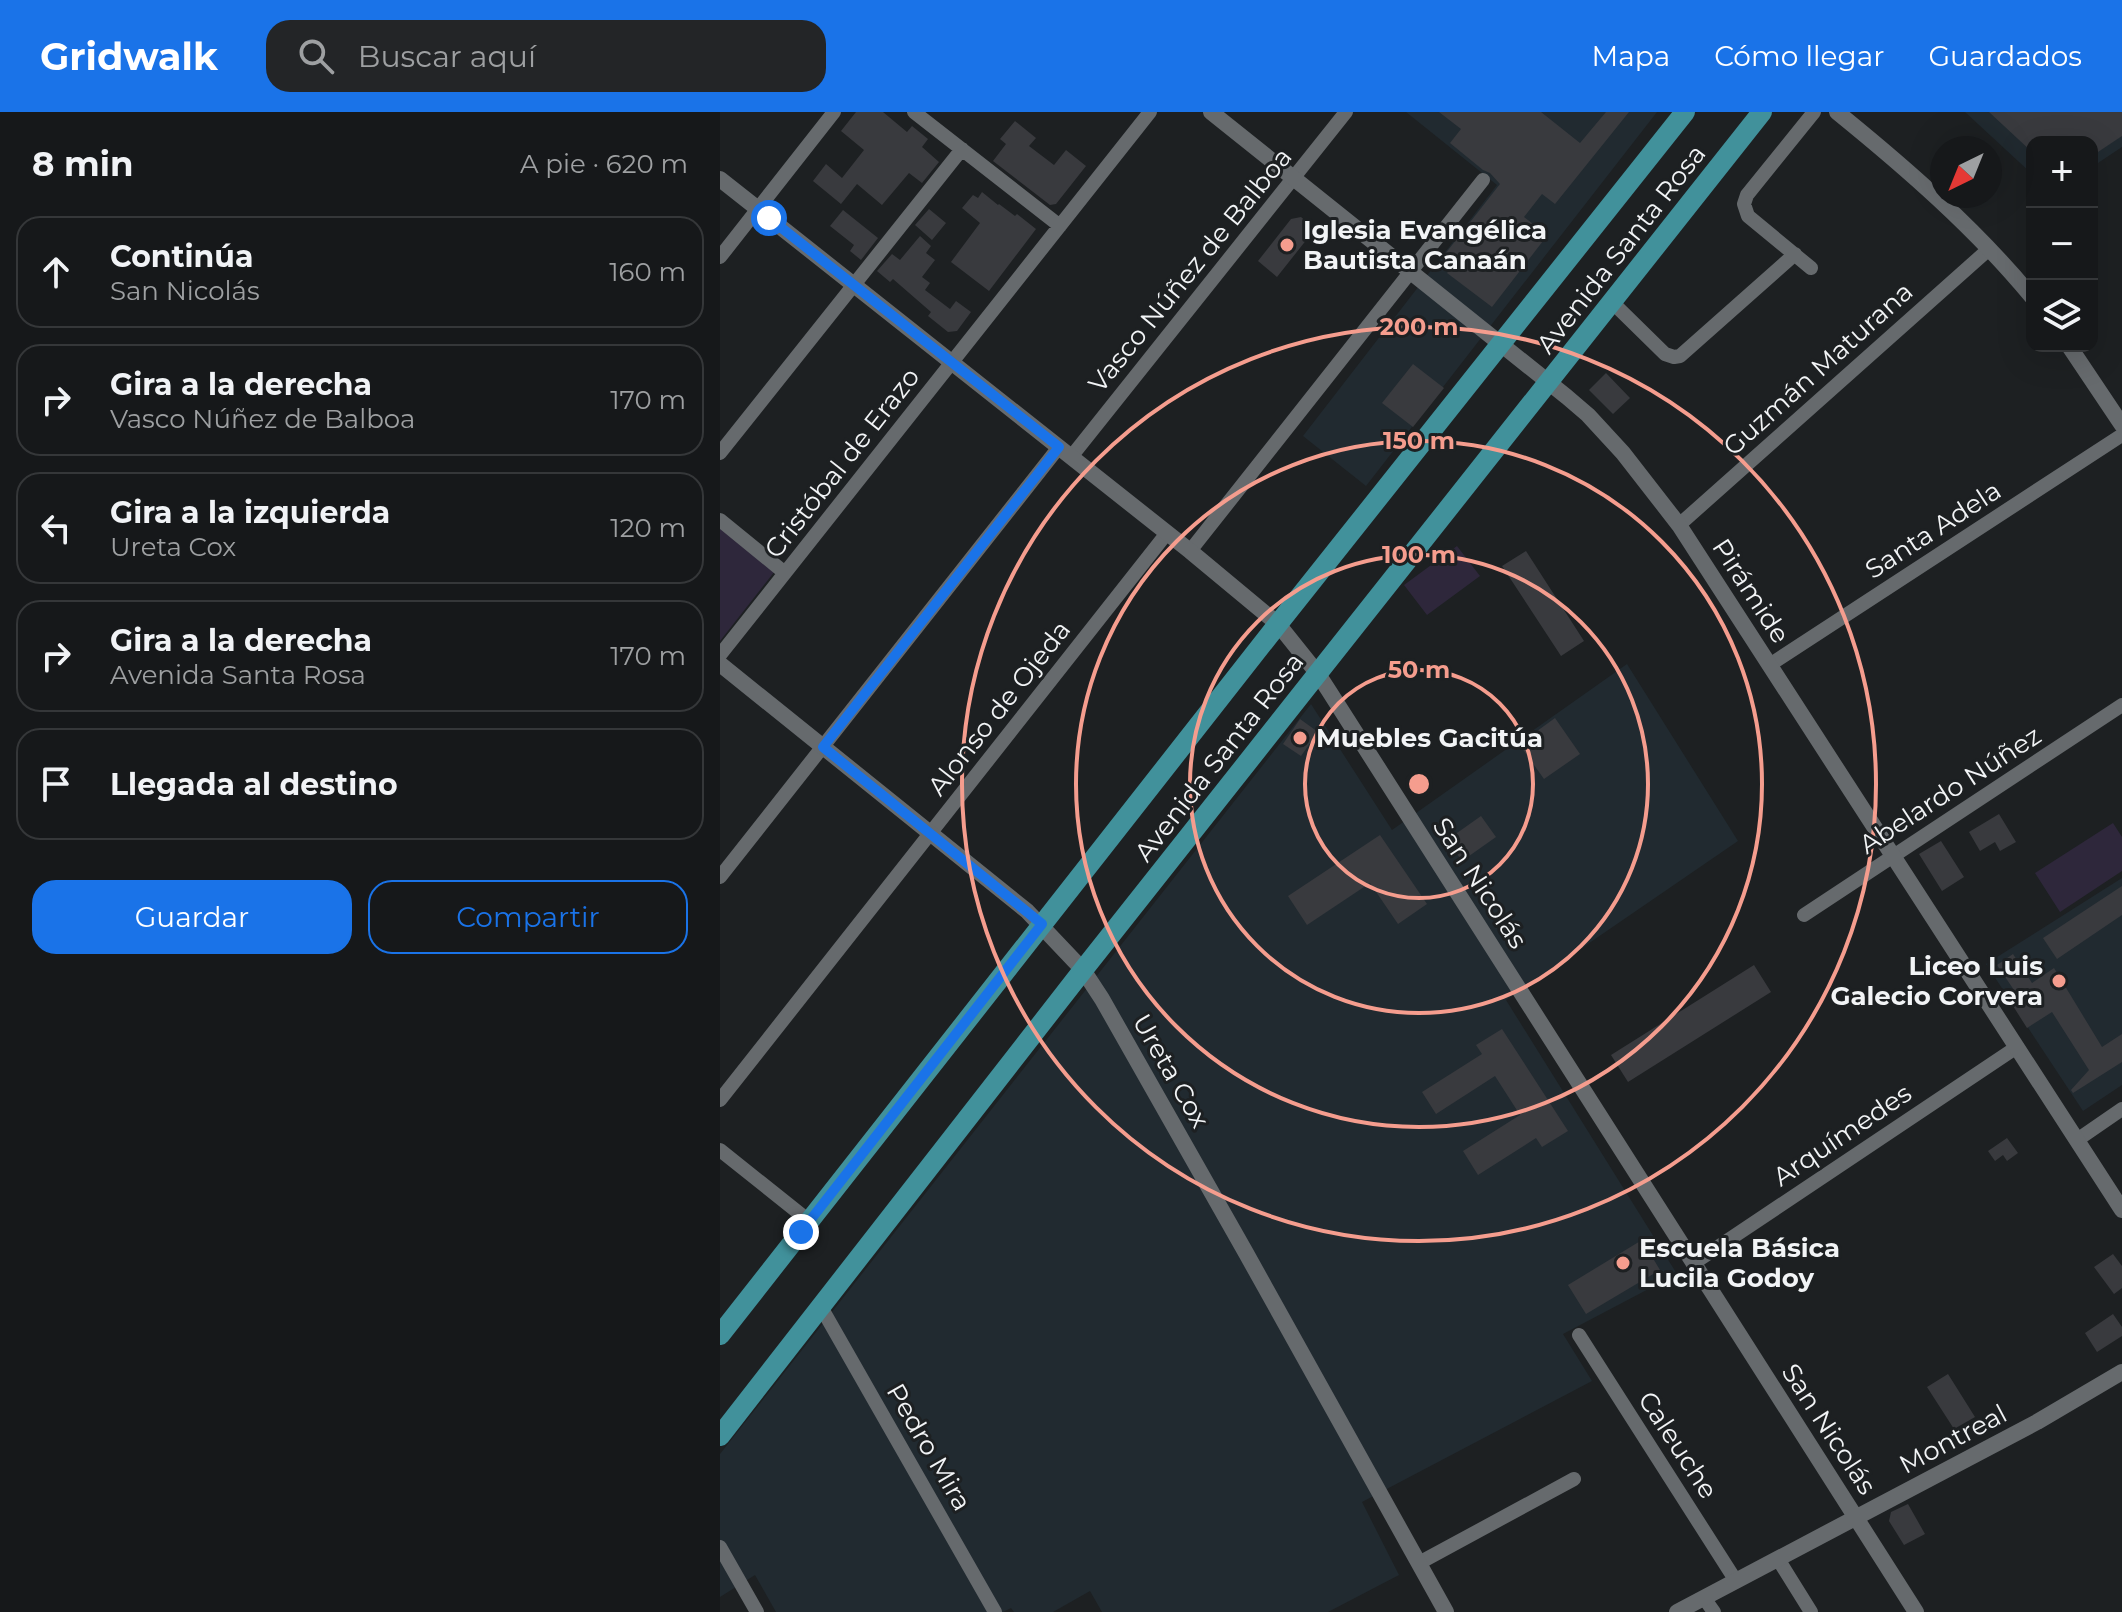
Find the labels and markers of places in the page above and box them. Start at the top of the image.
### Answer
place label: Iglesia Evangélica Bautista Canaán [1303,214,1547,276]
marker: Iglesia Evangélica Bautista Canaán [1278,236,1296,254]
place label: Muebles Gacitúa [1316,722,1543,754]
marker: Muebles Gacitúa [1291,729,1309,747]
centre of rings [1405,770,1433,798]
place label: Liceo Luis Galecio Corvera [1830,950,2043,1012]
marker: Liceo Luis Galecio Corvera [2050,972,2068,990]
place label: Escuela Básica Lucila Godoy [1639,1232,1840,1294]
marker: Escuela Básica Lucila Godoy [1614,1254,1632,1272]

